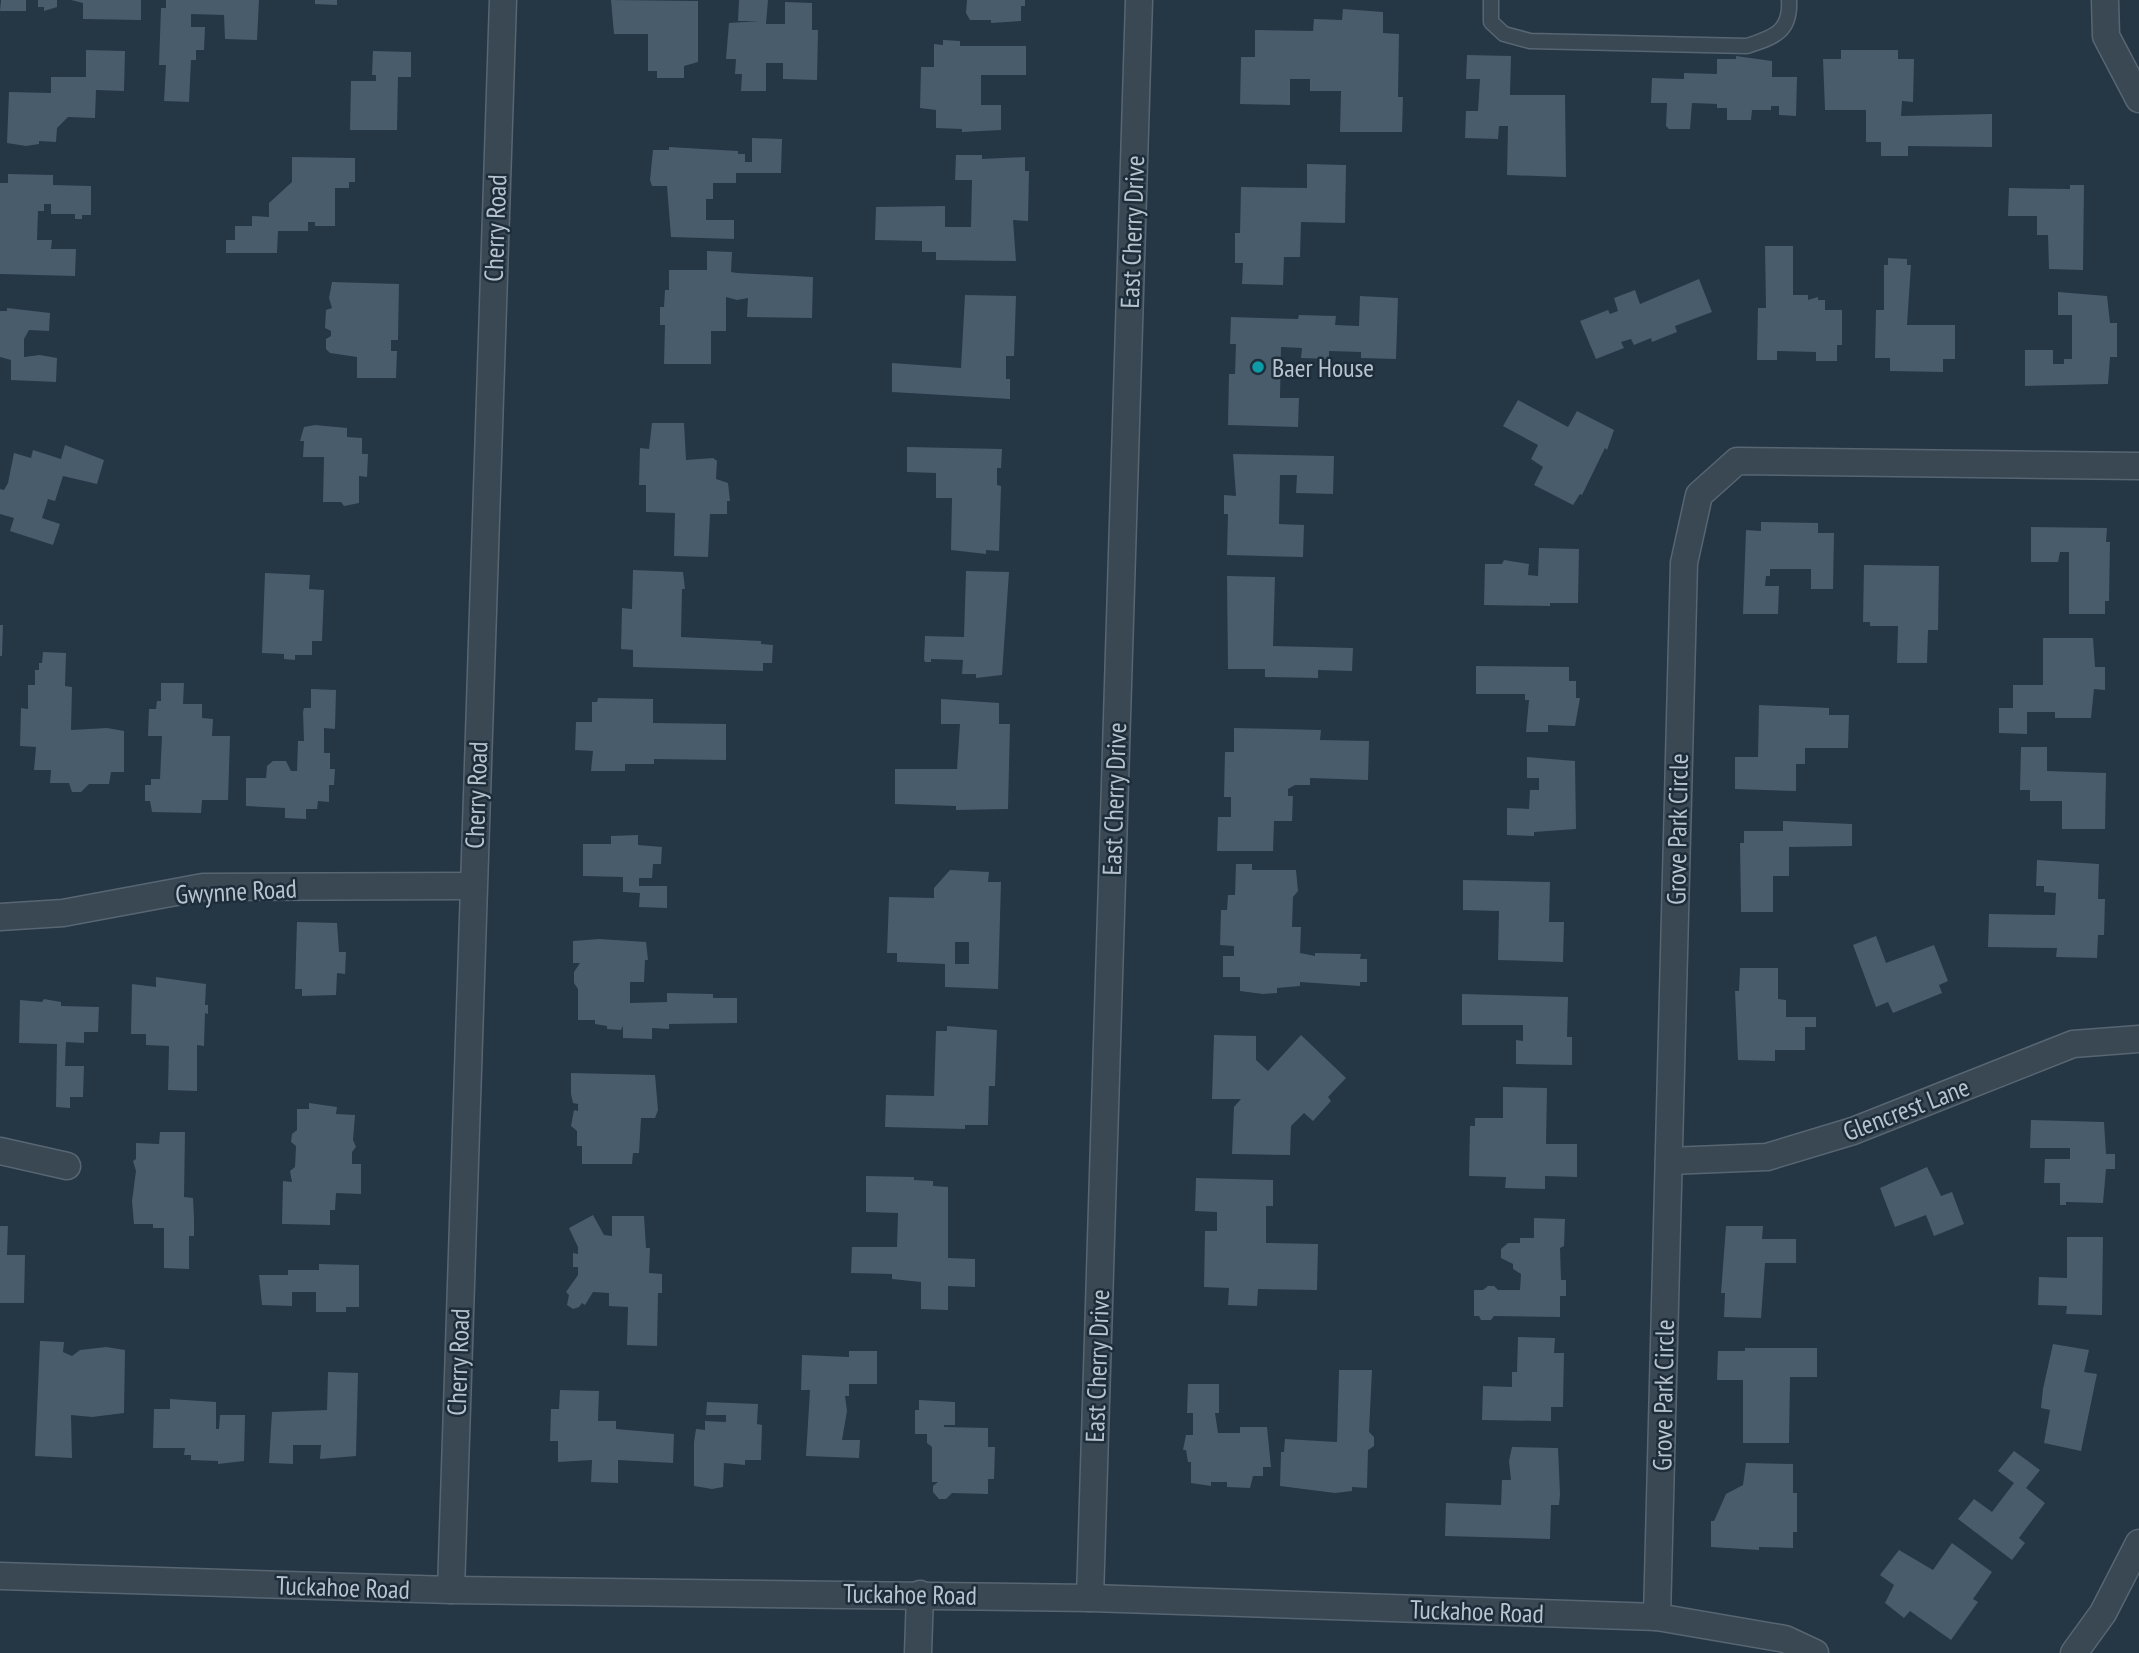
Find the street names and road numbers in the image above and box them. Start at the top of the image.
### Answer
street label: East Cherry Drive [1113,155,1151,309]
street label: Cherry Road [477,174,513,282]
street label: East Cherry Drive [1095,722,1133,876]
street label: Cherry Road [458,741,494,849]
street label: Grove Park Circle [1659,753,1695,905]
street label: Gwynne Road [174,871,298,911]
street label: Glencrest Lane [1838,1070,1974,1148]
street label: East Cherry Drive [1078,1289,1116,1443]
street label: Cherry Road [440,1308,476,1416]
street label: Grove Park Circle [1645,1319,1681,1471]
street label: Tuckahoe Road [276,1568,410,1606]
street label: Tuckahoe Road [843,1576,977,1612]
street label: Tuckahoe Road [1410,1592,1544,1630]

